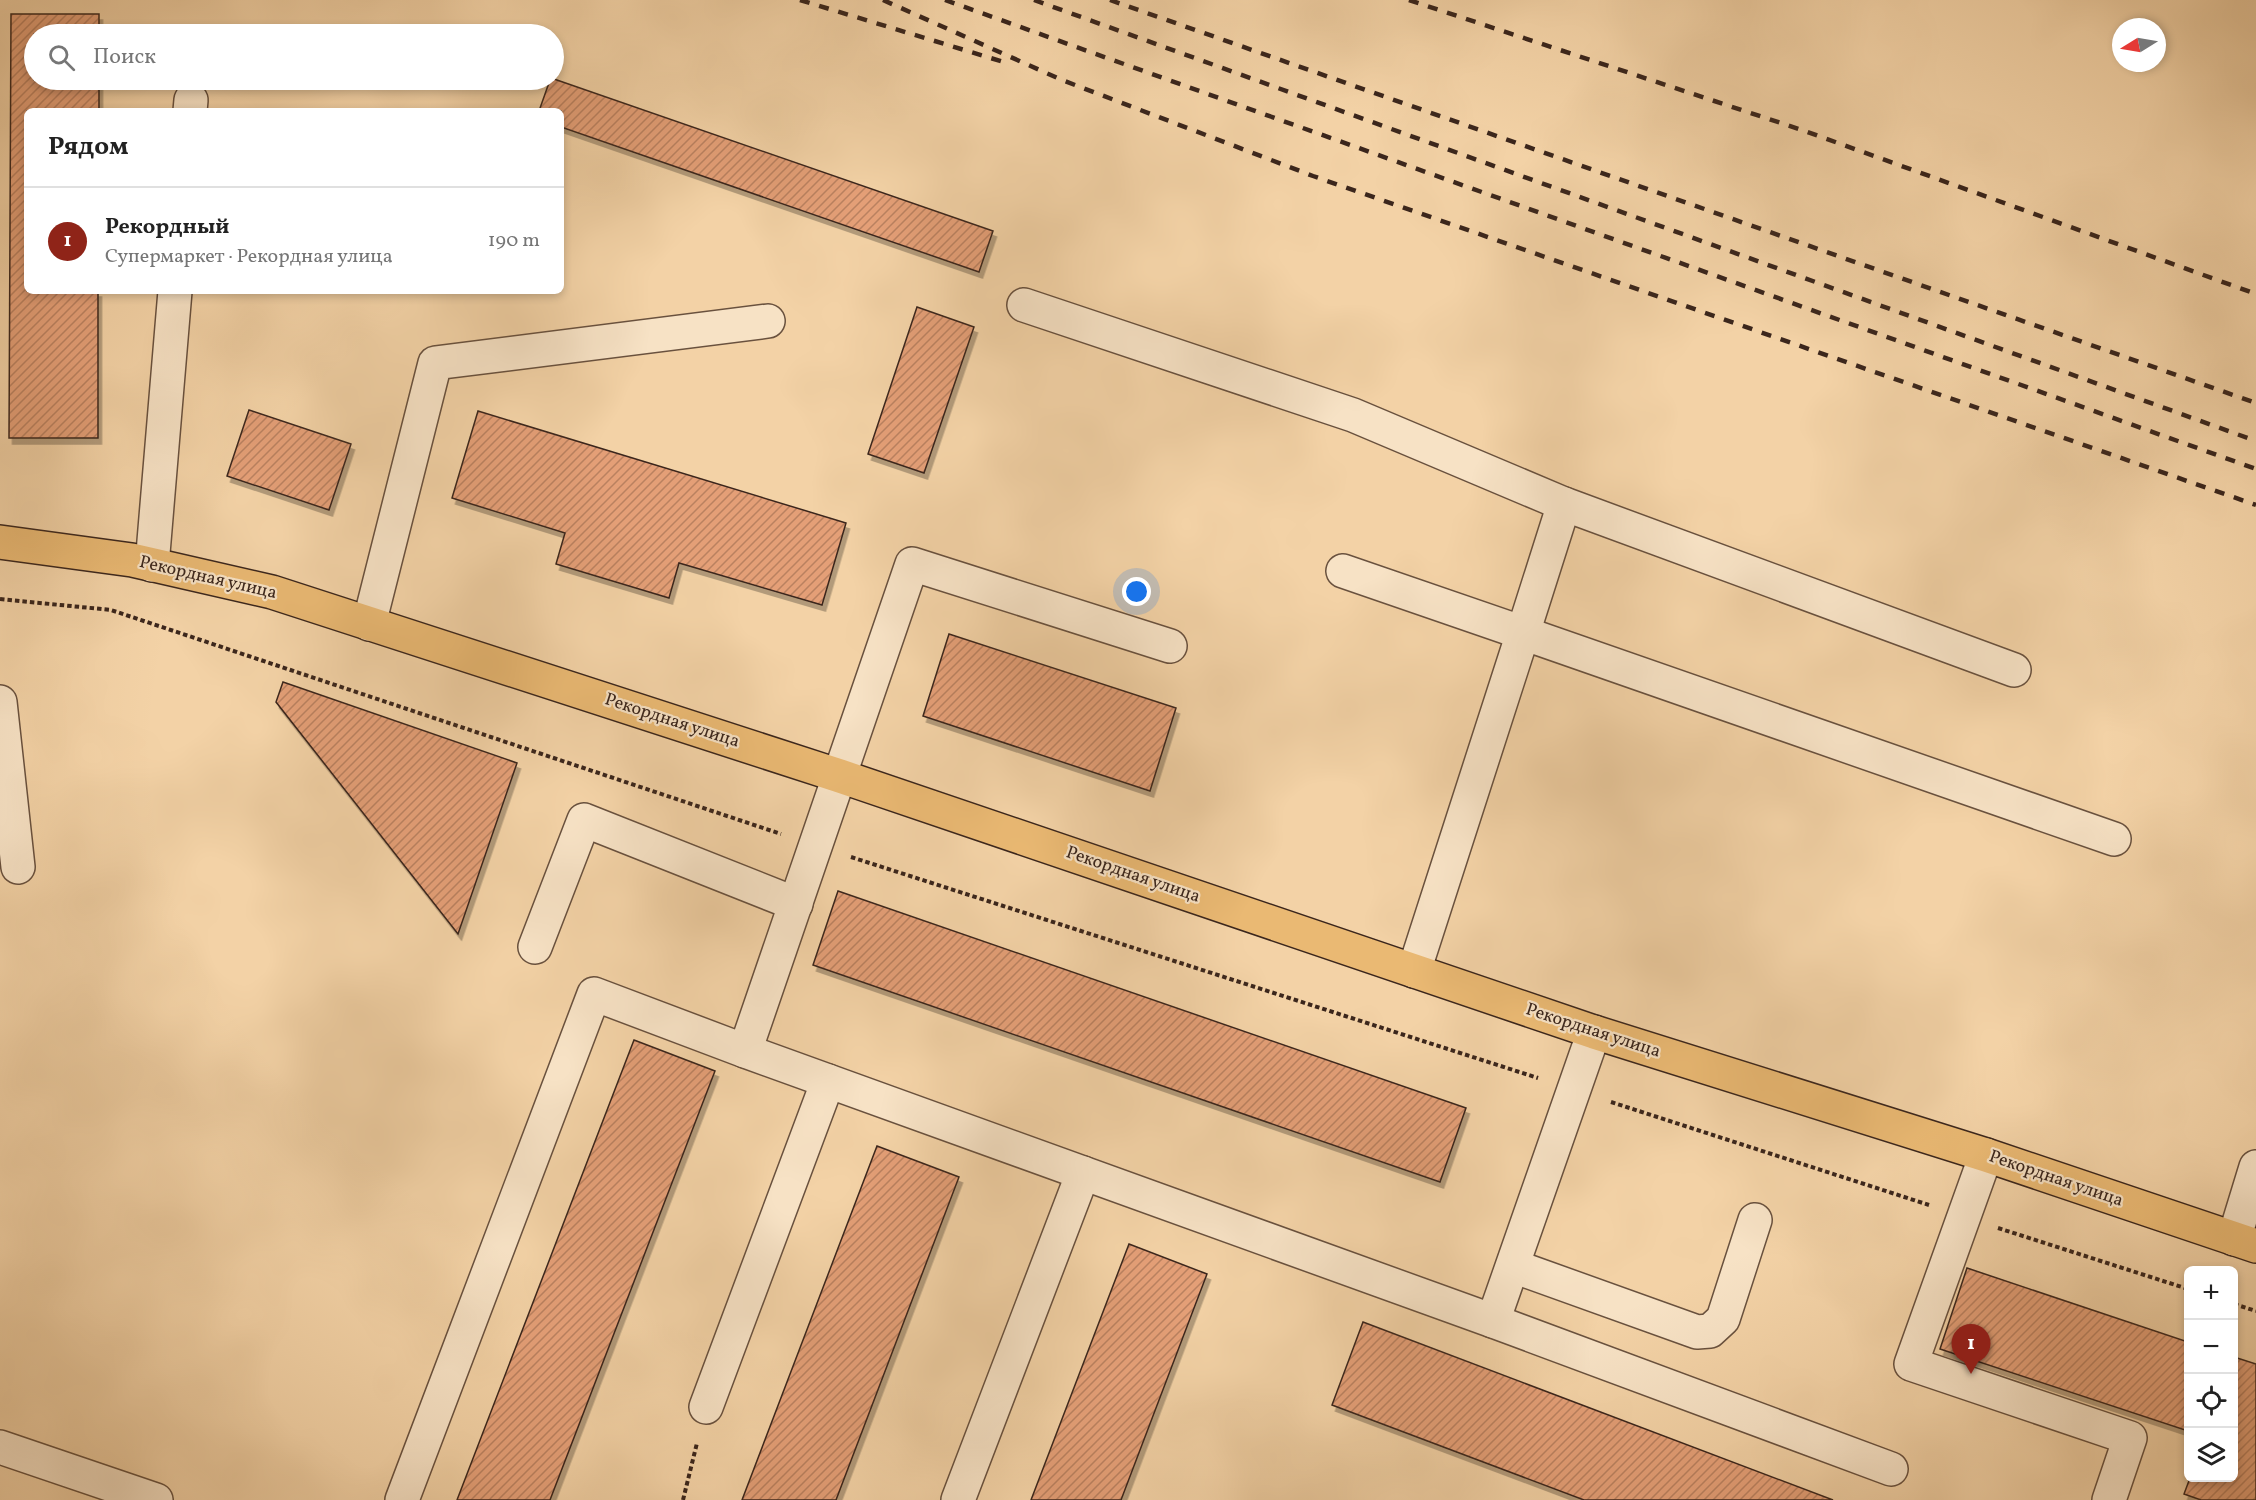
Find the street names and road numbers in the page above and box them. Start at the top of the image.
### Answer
street label: Рекордная улица [137,550,279,606]
street label: Рекордная улица [601,687,743,755]
street label: Рекордная улица [1063,840,1204,910]
street label: Рекордная улица [1522,997,1664,1065]
street label: Рекордная улица [1986,1144,2127,1214]

